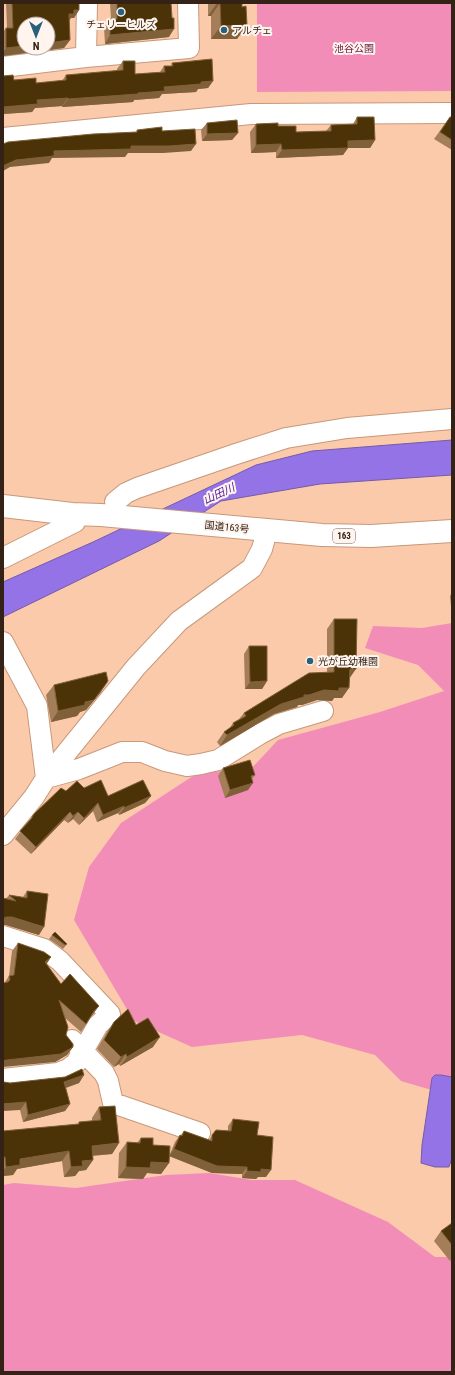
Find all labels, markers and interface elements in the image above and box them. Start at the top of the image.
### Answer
marker: チェリーヒルズ [116,7,126,17]
north arrow [16,16,56,56]
place label: チェリーヒルズ [86,19,156,30]
marker: アルチェ [219,25,229,35]
place label: アルチェ [232,25,272,36]
text: N [32,39,39,52]
park label: 池谷公園 [334,43,374,54]
water label: 山田川 [201,481,238,507]
street label: 国道163号 [204,519,250,535]
road number: 163 [333,529,355,543]
marker: 光が丘幼稚園 [305,656,315,666]
place label: 光が丘幼稚園 [318,656,378,667]

